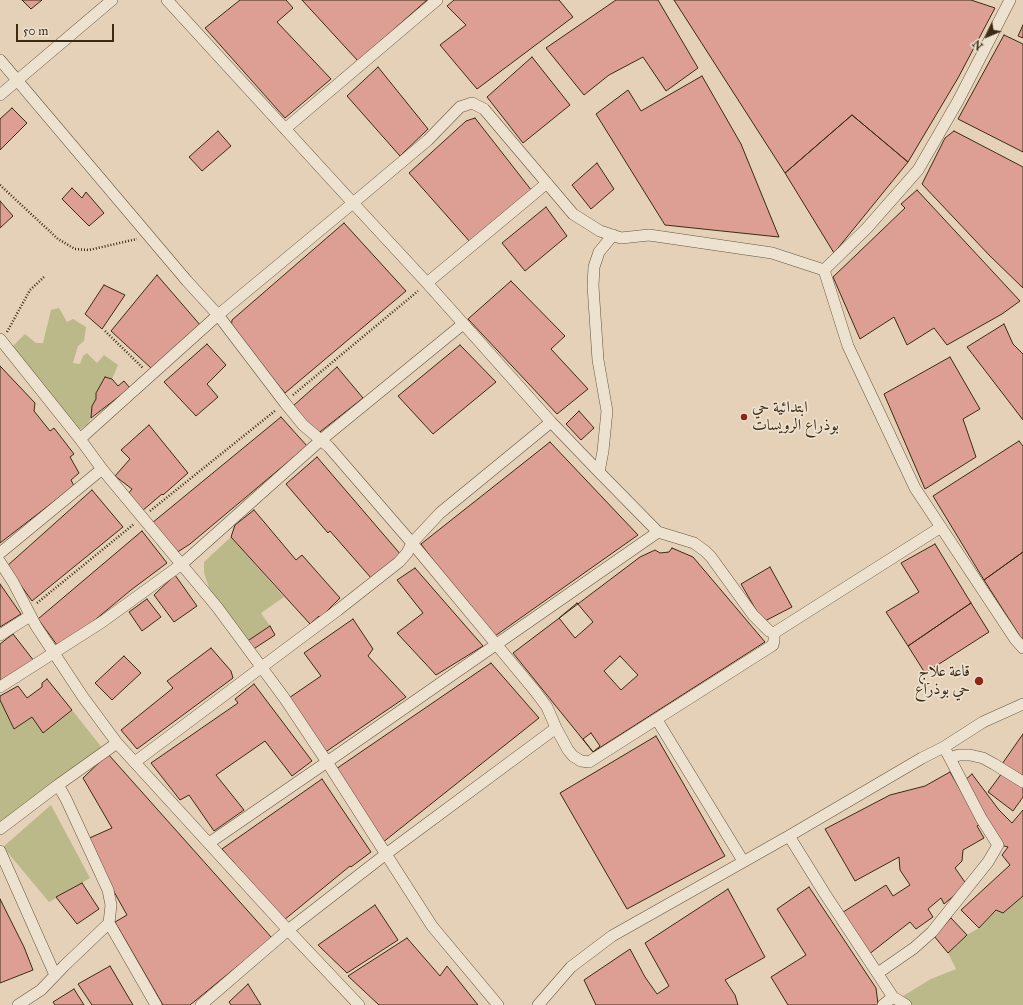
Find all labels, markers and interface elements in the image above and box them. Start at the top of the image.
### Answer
scale bar [18,16,116,42]
north arrow [967,16,1007,56]
text: 50 m [23,24,48,38]
text: N [970,37,986,53]
place label: ابتدائية حي بوذراع الرويسات [752,398,839,436]
marker: ابتدائية حي بوذراع الرويسات [739,412,749,422]
place label: قاعة علاج حي بوذراع [915,662,970,700]
marker: قاعة علاج حي بوذراع [973,675,985,687]

